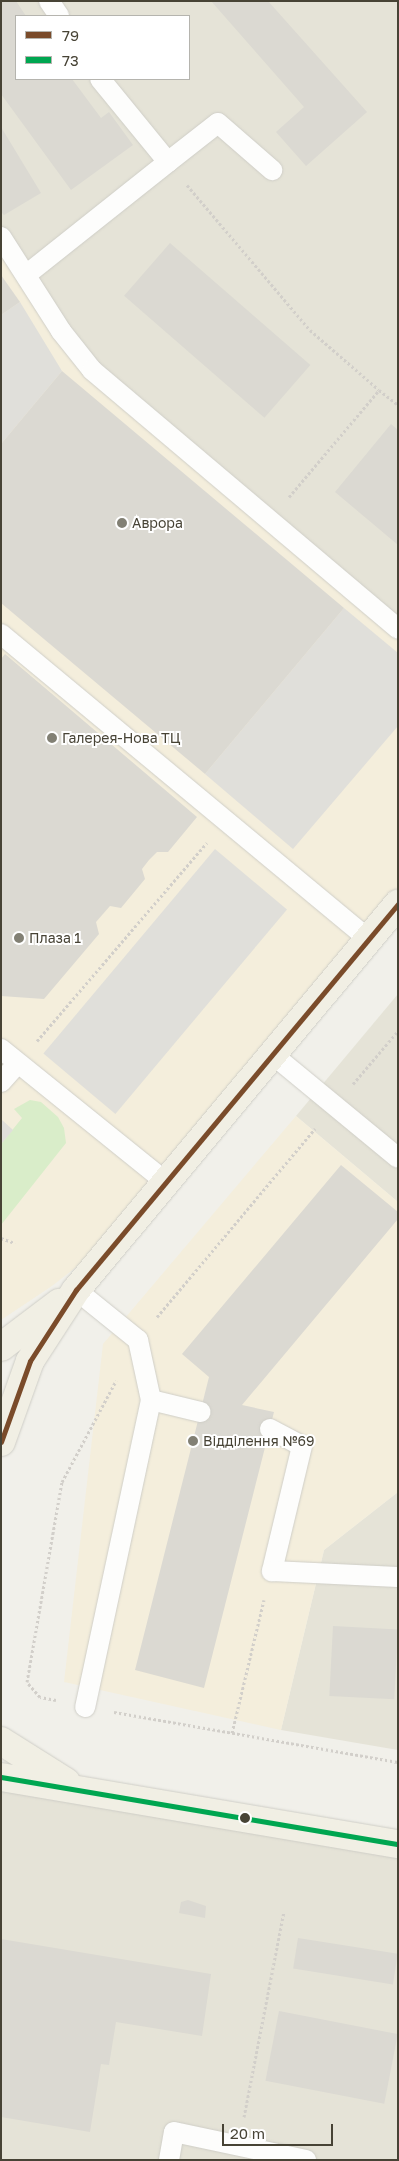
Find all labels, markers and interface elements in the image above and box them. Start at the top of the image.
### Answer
legend [15,15,190,80]
text: 79 [62,26,79,44]
text: 73 [62,51,79,69]
place label: Аврора [132,515,183,531]
marker: Аврора [116,517,128,529]
place label: Галерея-Нова ТЦ [62,730,180,746]
marker: Галерея-Нова ТЦ [46,732,58,744]
place label: Плаза 1 [29,930,81,946]
marker: Плаза 1 [13,932,25,944]
place label: Відділення №69 [203,1433,314,1449]
marker: Відділення №69 [187,1435,199,1447]
unlabelled marker [240,1813,250,1823]
scale bar [224,2114,335,2146]
text: 20 m [230,2124,265,2142]

